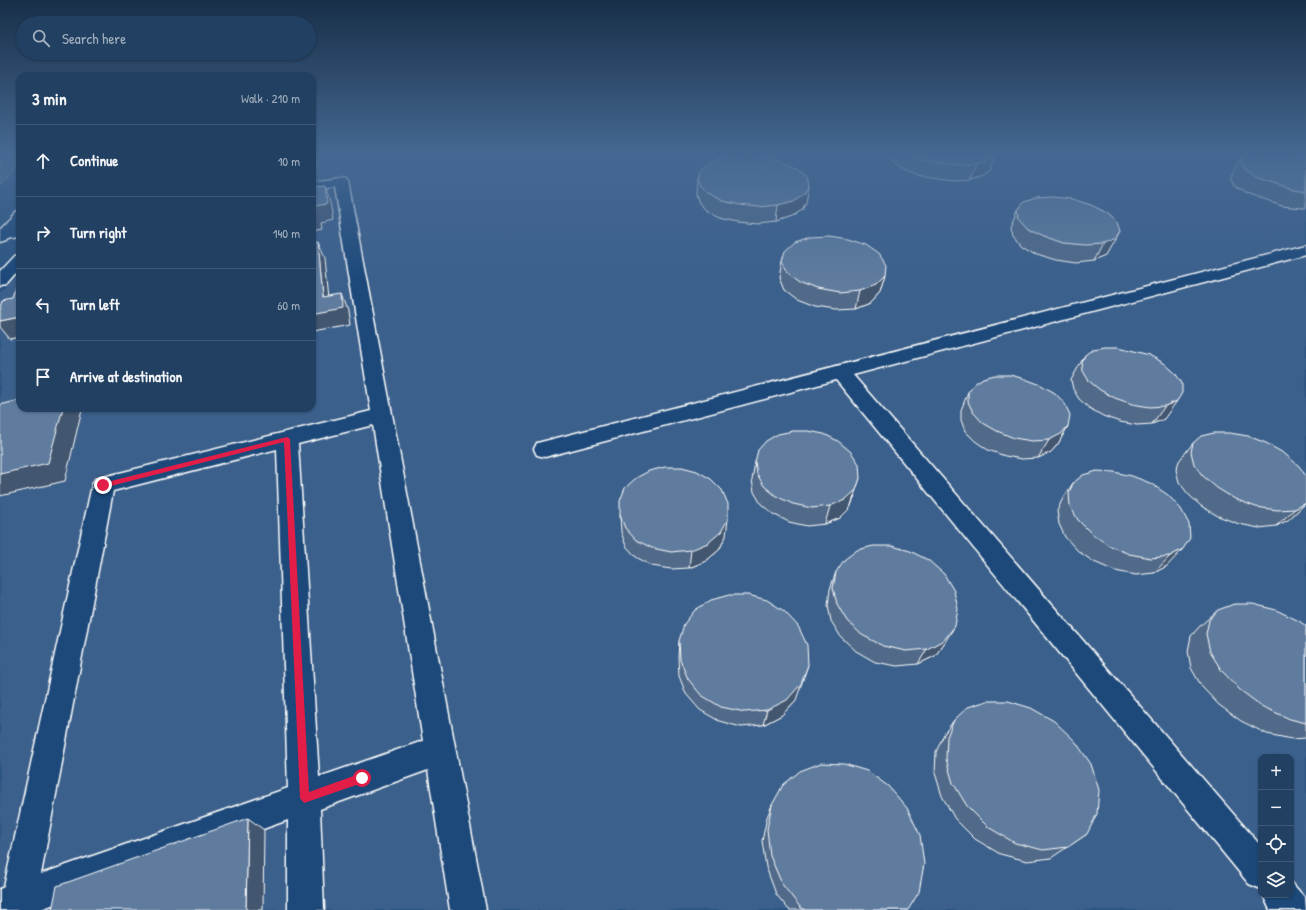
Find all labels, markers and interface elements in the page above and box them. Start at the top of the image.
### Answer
search box [16,16,316,60]
icon: search [30,27,52,49]
text: Search here [62,28,126,49]
text: 3 min [32,87,67,110]
text: Walk · 210 m [241,89,300,107]
icon: ahead [32,150,54,172]
text: Continue [70,150,118,171]
text: 10 m [278,152,300,170]
icon: right [32,222,54,244]
text: Turn right [70,222,126,243]
text: 140 m [273,224,300,242]
icon: left [32,294,54,316]
text: Turn left [70,294,120,315]
text: 60 m [277,296,300,314]
icon: arrive [32,366,54,388]
text: Arrive at destination [70,366,182,387]
route end [94,476,112,494]
map controls [1258,754,1294,898]
button: + [1258,754,1294,790]
route start [353,769,371,787]
button: − [1258,790,1294,826]
button: locate [1258,826,1294,862]
button: layers [1258,862,1294,898]

